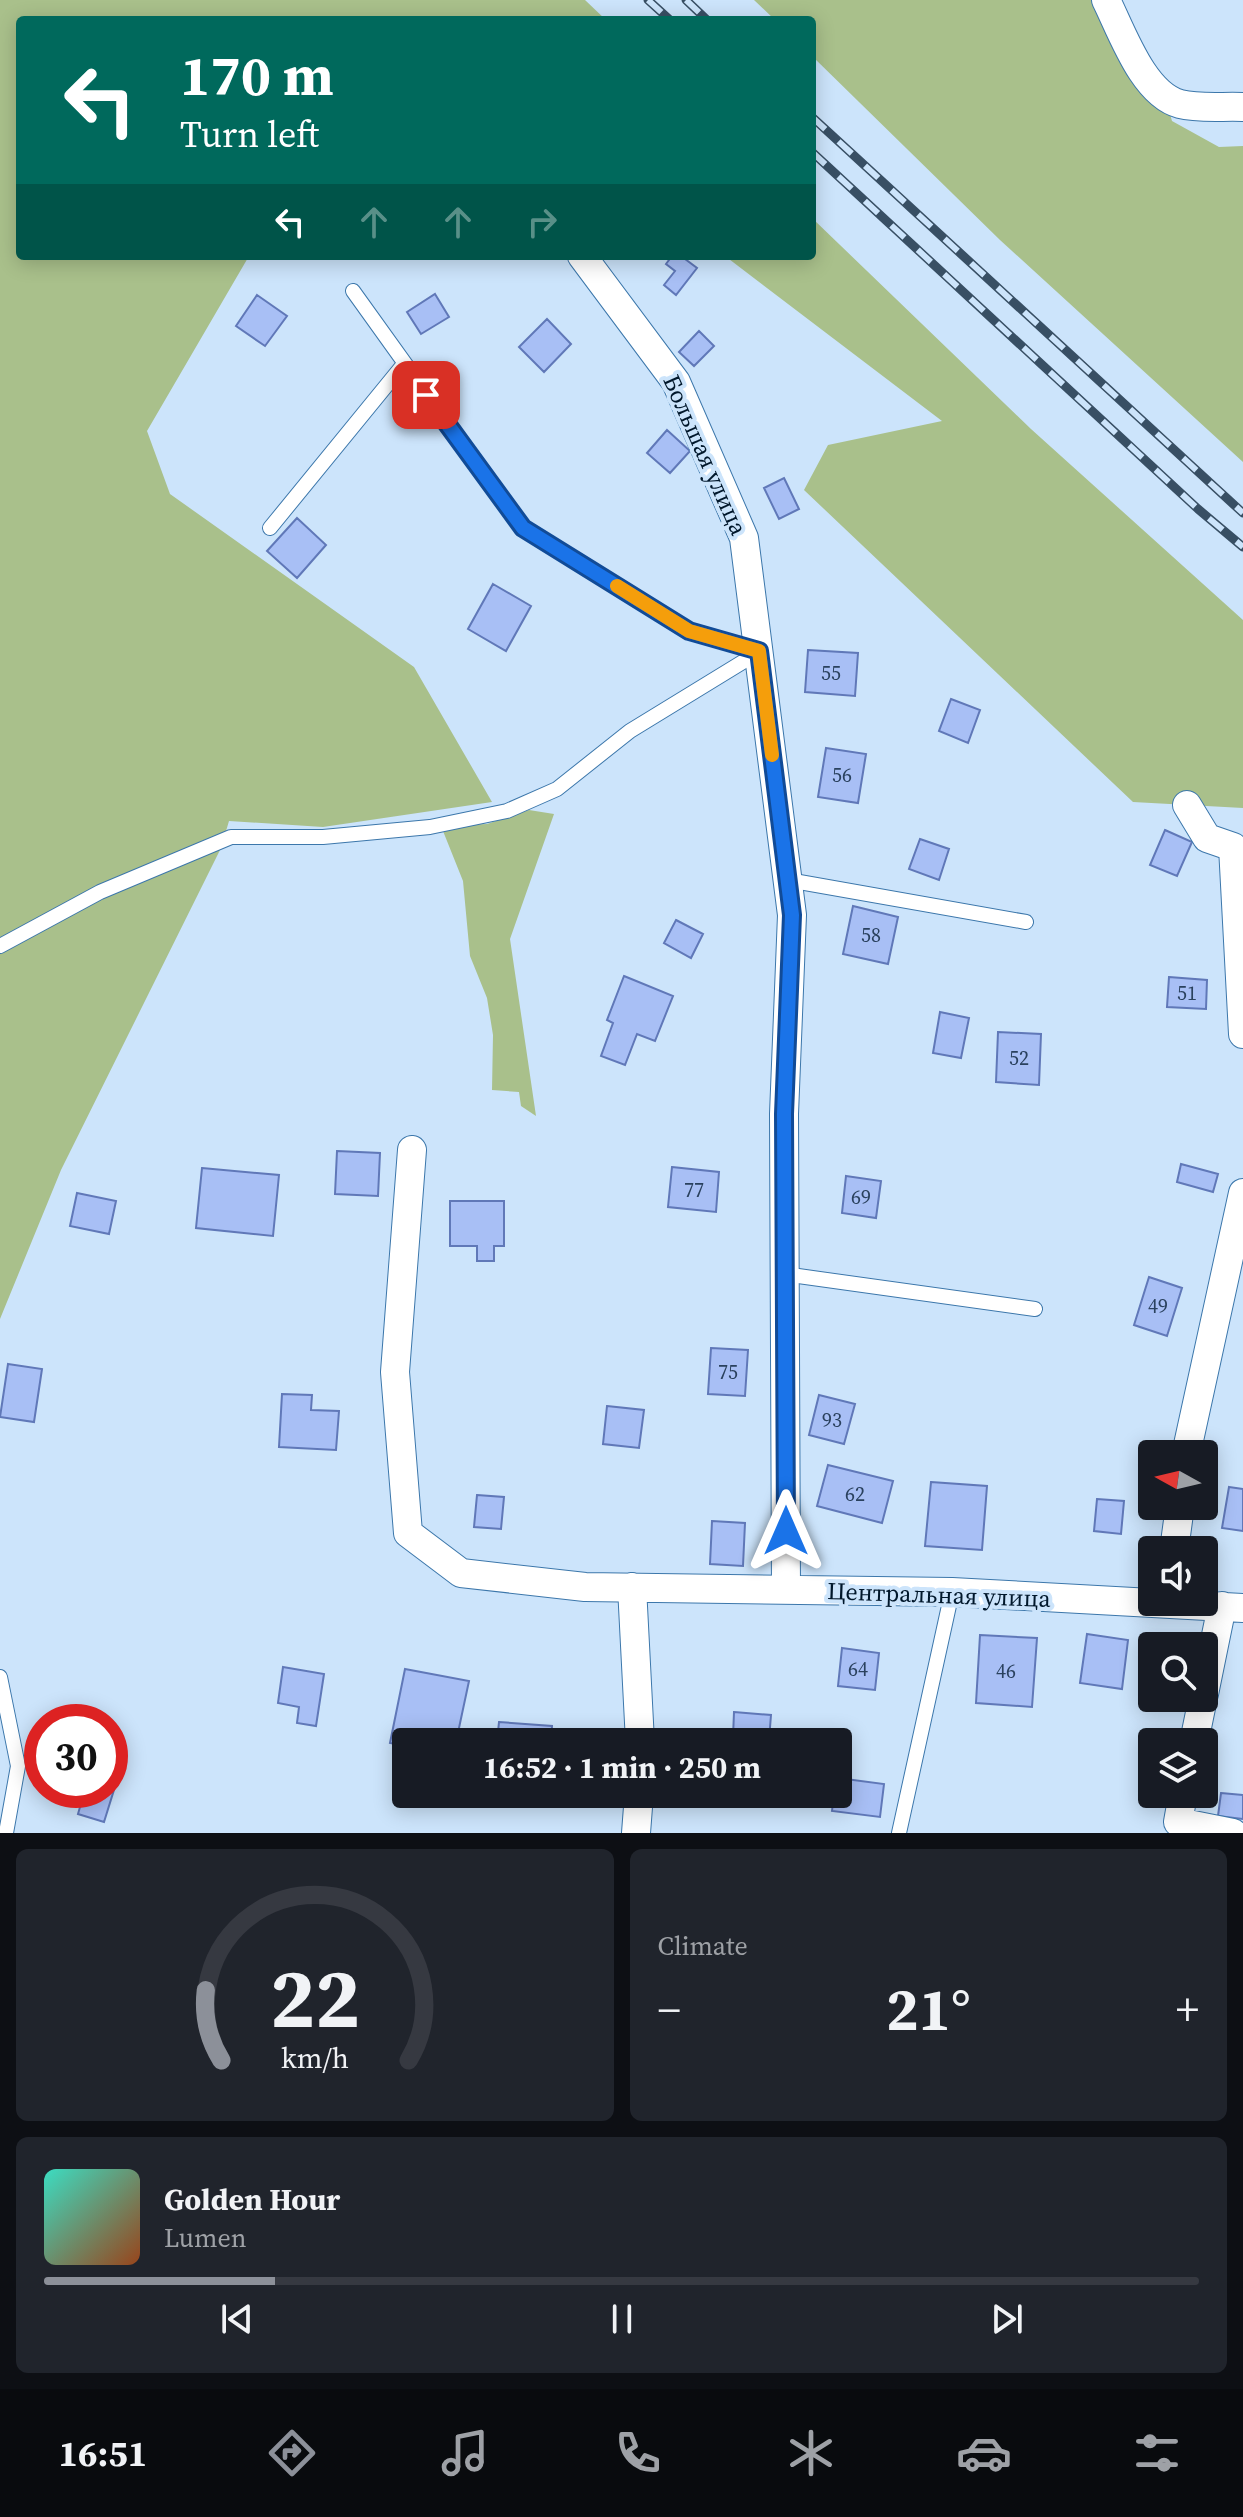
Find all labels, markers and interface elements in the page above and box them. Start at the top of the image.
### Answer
text: 170 m [180,37,334,114]
icon: left [48,48,152,152]
text: Turn left [180,110,319,159]
icon: left [268,200,312,244]
icon: ahead [352,200,396,244]
icon: ahead [436,200,480,244]
icon: right [520,200,564,244]
pin [392,361,460,429]
street label: Большая улица [655,369,756,541]
icon: arrive [404,373,448,417]
house number: 55 [821,659,841,687]
house number: 56 [832,761,852,789]
house number: 58 [861,921,881,949]
house number: 51 [1177,979,1197,1007]
house number: 52 [1009,1044,1029,1072]
house number: 77 [684,1176,704,1204]
house number: 69 [851,1183,871,1211]
house number: 49 [1148,1292,1168,1320]
house number: 75 [718,1358,738,1386]
house number: 93 [822,1406,842,1434]
north arrow [1138,1440,1218,1520]
map controls [1138,1440,1218,1808]
house number: 62 [845,1480,865,1508]
position arrow [744,1489,828,1573]
button: sound [1138,1536,1218,1616]
street label: Центральная улица [827,1574,1052,1615]
button: search [1138,1632,1218,1712]
house number: 64 [848,1655,868,1683]
house number: 46 [996,1657,1016,1685]
speed limit sign: 30 [24,1704,128,1808]
button: layers [1138,1728,1218,1808]
text: 16:52 · 1 min · 250 m [483,1747,761,1788]
text: Climate [658,1928,748,1964]
text: 22 [270,1941,360,2055]
text: 21° [886,1968,971,2050]
text: − [658,1979,681,2040]
text: + [1176,1979,1199,2040]
text: km/h [281,2038,349,2078]
text: Golden Hour [164,2179,340,2220]
text: Lumen [164,2220,246,2256]
icon: previous [215,2297,259,2341]
icon: pause [600,2297,644,2341]
icon: next [985,2297,1029,2341]
icon: directions [264,2425,320,2481]
icon: music [437,2425,493,2481]
icon: phone [610,2425,666,2481]
icon: climate [783,2425,839,2481]
icon: car [956,2425,1012,2481]
icon: filters [1129,2425,1185,2481]
text: 16:51 [58,2429,147,2478]

